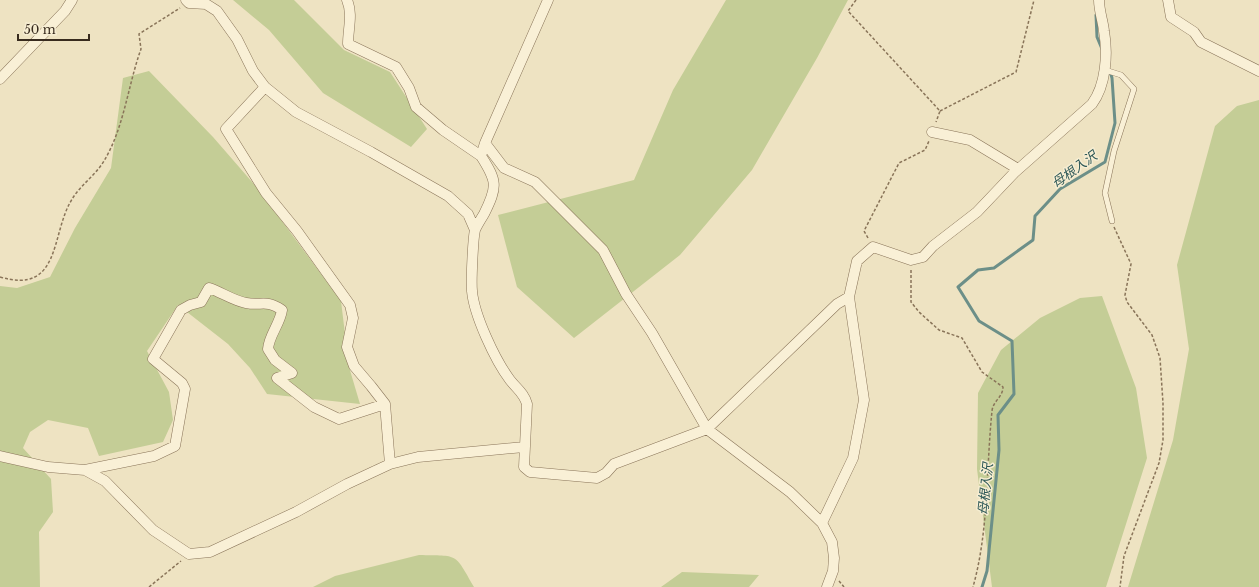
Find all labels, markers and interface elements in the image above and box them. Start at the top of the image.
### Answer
scale bar [18,16,89,42]
text: 50 m [24,22,56,37]
water label: 母根入沢 [1048,146,1102,192]
water label: 母根入沢 [974,460,997,516]

